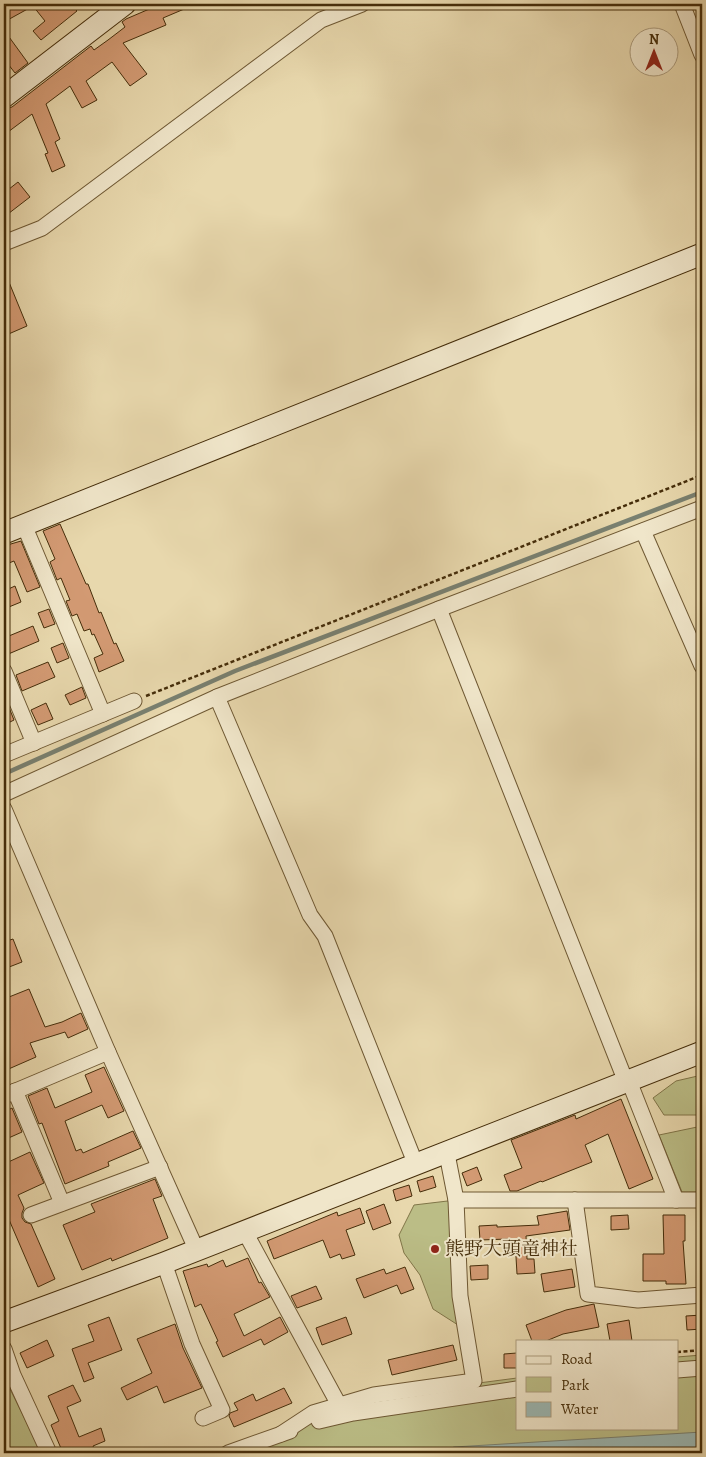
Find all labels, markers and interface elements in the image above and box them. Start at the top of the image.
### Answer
north arrow [628,28,678,78]
text: N [649,30,659,49]
place label: 熊野大頭竜神社 [445,1236,578,1262]
marker: 熊野大頭竜神社 [429,1243,441,1255]
legend [516,1340,678,1430]
text: Road [561,1349,593,1369]
text: Park [561,1375,590,1395]
text: Water [560,1399,598,1419]

